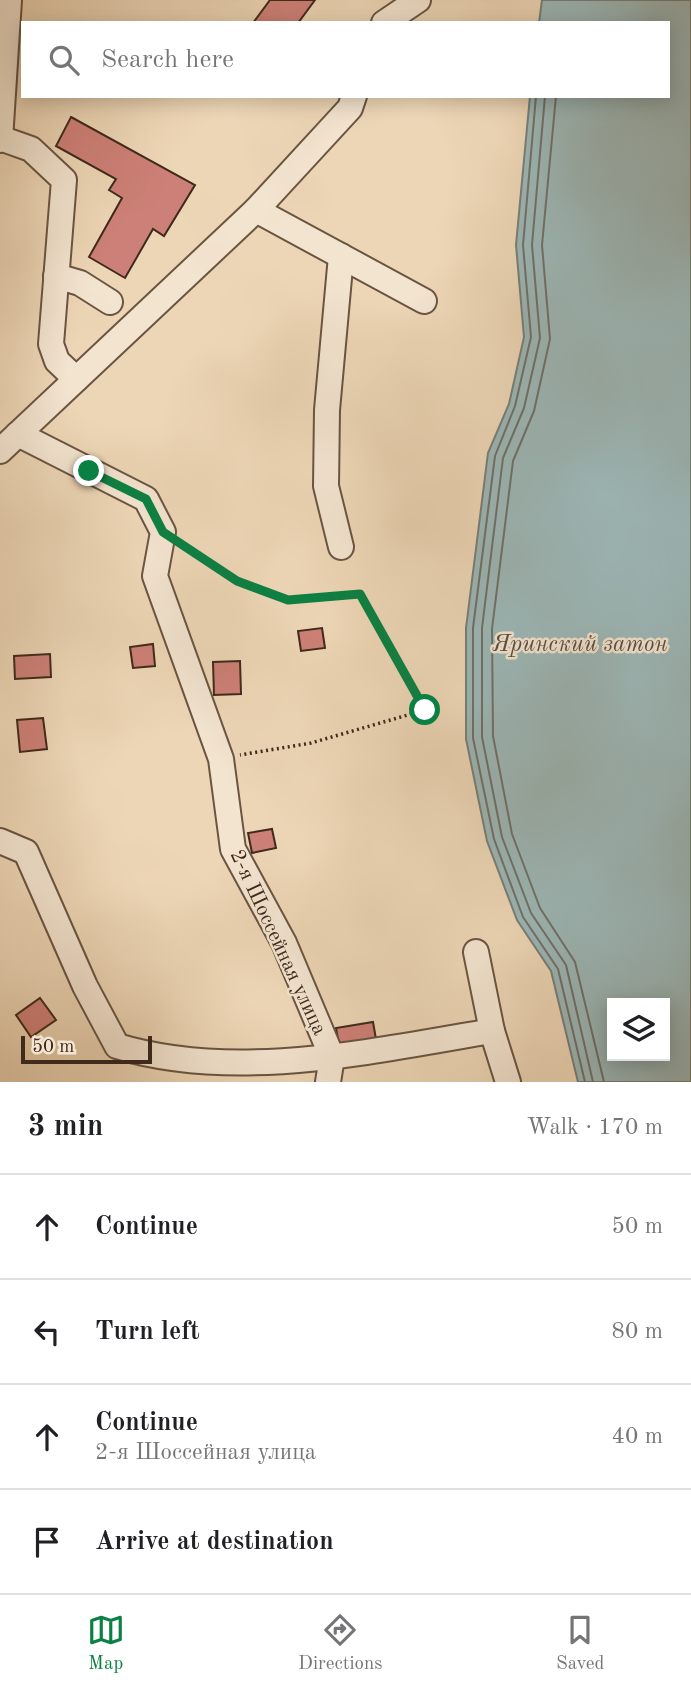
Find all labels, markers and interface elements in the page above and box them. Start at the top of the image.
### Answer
search box [21,21,670,98]
icon: search [45,41,83,79]
text: Search here [101,47,234,73]
route end [73,455,104,486]
water label: Яринский затон [492,633,668,657]
route start [409,694,440,725]
street label: 2-я Шоссейная улица [225,847,330,1039]
map controls [607,998,670,1061]
button: layers [607,998,670,1061]
scale bar [21,1033,152,1065]
text: 50 m [32,1038,74,1057]
text: 3 min [28,1112,103,1142]
text: Walk · 170 m [527,1116,663,1139]
icon: ahead [28,1208,66,1246]
text: Continue [95,1214,198,1240]
text: 50 m [612,1215,663,1238]
icon: left [28,1313,66,1351]
text: Turn left [95,1319,200,1345]
text: 80 m [612,1320,663,1343]
text: Continue [95,1410,198,1436]
icon: ahead [28,1418,66,1456]
text: 40 m [612,1425,663,1448]
text: 2-я Шоссейная улица [95,1441,316,1464]
icon: arrive [28,1523,66,1561]
text: Arrive at destination [95,1529,334,1555]
tab: Map [87,1611,125,1676]
tab: Directions [298,1611,383,1676]
tab: Saved [556,1611,604,1676]

